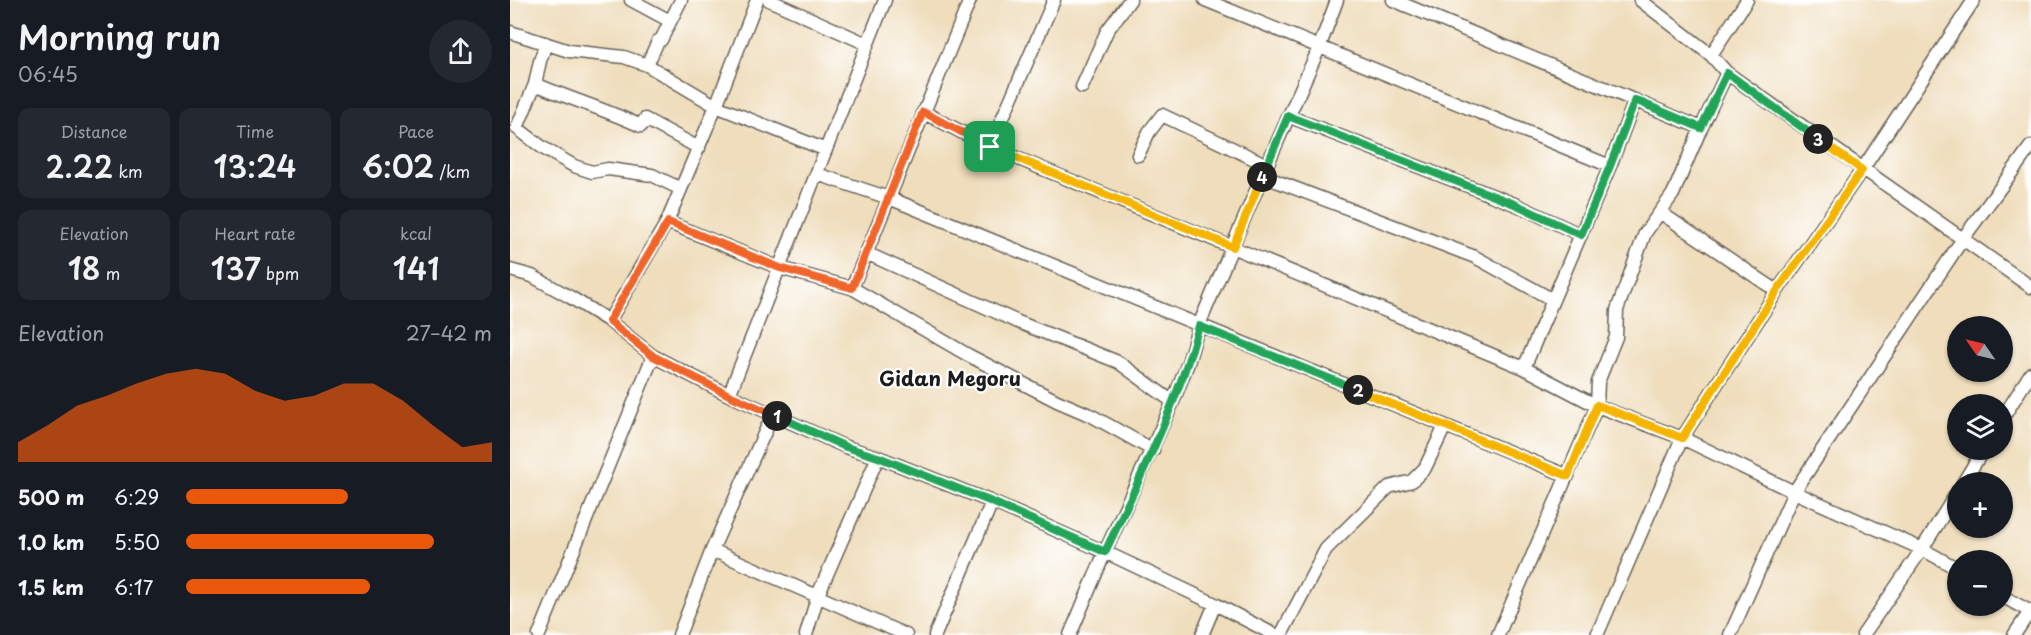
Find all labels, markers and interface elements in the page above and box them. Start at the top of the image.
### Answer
text: Morning run [18,11,221,61]
button: share [429,20,492,83]
text: 06:45 [18,59,78,89]
text: Distance [60,119,128,143]
text: Time [236,119,274,143]
text: Pace [398,119,434,143]
pin [964,121,1015,172]
pin: 3 [1803,124,1833,154]
text: 3 [1813,127,1823,151]
icon: arrive [973,130,1006,163]
text: 2.22 [46,143,113,188]
text: 13:24 [214,143,296,188]
text: 6:02 [362,143,434,188]
text: km [113,159,142,183]
text: /km [434,159,470,183]
pin: 4 [1247,162,1277,192]
text: 4 [1257,165,1267,189]
text: Elevation [59,221,129,245]
text: Heart rate [215,221,295,245]
text: kcal [400,221,432,245]
text: 18 [68,245,101,290]
text: 137 [211,245,261,290]
text: 141 [393,245,439,290]
text: m [101,261,120,285]
text: bpm [261,261,299,285]
north arrow [1947,316,2013,382]
map controls [1947,316,2013,616]
text: Elevation [18,318,104,348]
text: 27–42 m [406,318,492,348]
district label: Gidan Megoru [879,363,1021,393]
pin: 2 [1343,375,1373,405]
text: 2 [1352,378,1364,402]
button: layers [1947,394,2013,460]
pin: 1 [762,401,792,431]
text: 1 [773,404,781,428]
button: + [1947,472,2013,538]
text: 500 m [18,482,85,512]
text: 6:29 [114,482,159,512]
text: 1.0 km [18,527,85,557]
text: 5:50 [114,527,160,557]
button: − [1947,550,2013,616]
text: 1.5 km [18,572,84,602]
text: 6:17 [114,572,153,602]

